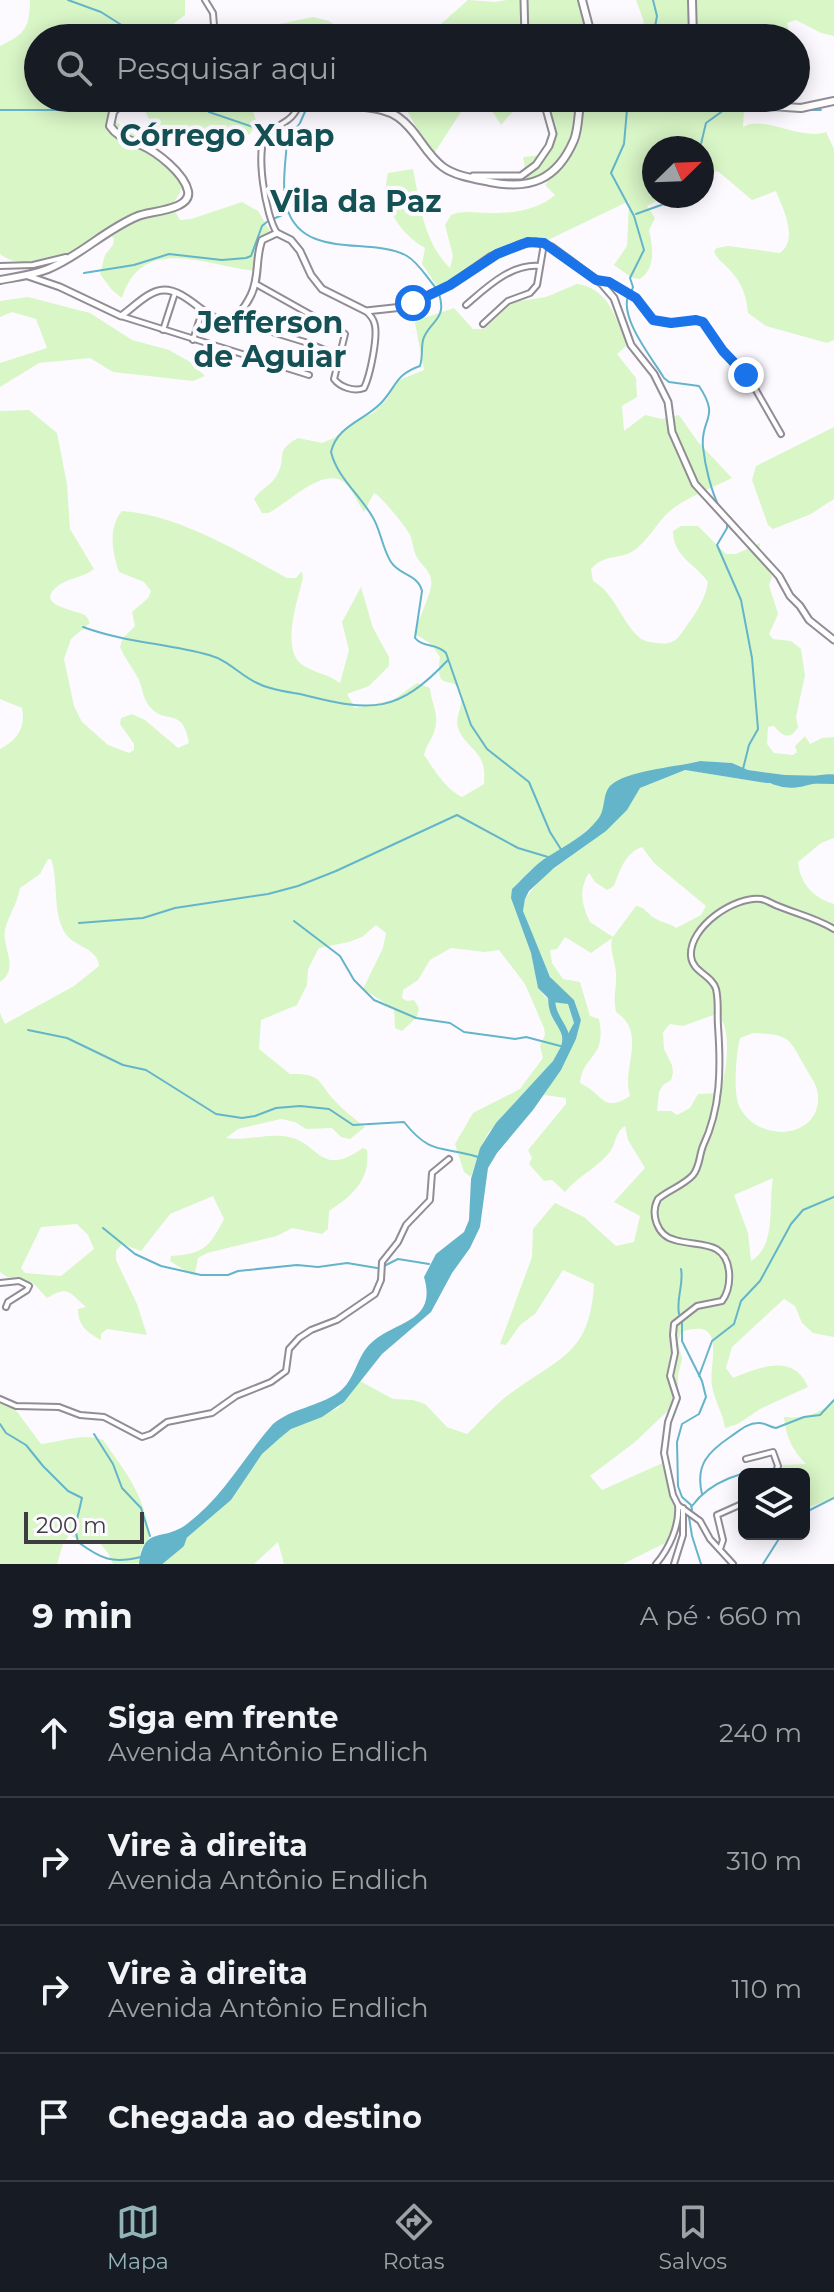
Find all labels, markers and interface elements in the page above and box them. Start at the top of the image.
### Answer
search box [24,24,810,112]
icon: search [52,46,96,90]
text: Pesquisar aqui [116,50,337,87]
district label: Córrego Xuap [120,117,334,154]
north arrow [642,136,714,208]
district label: Vila da Paz [269,183,442,220]
route start [395,285,431,321]
district label: Jefferson de Aguiar [193,304,347,375]
route end [728,357,764,393]
map controls [738,1468,810,1540]
button: layers [738,1468,810,1540]
scale bar [24,1508,144,1544]
text: 200 m [36,1512,107,1539]
text: 9 min [32,1595,133,1637]
text: A pé · 660 m [640,1600,802,1632]
text: Siga em frente [108,1699,338,1736]
icon: ahead [32,1711,76,1755]
text: 240 m [719,1717,802,1749]
text: Avenida Antônio Endlich [108,1736,429,1768]
text: Vire à direita [108,1827,308,1864]
icon: right [32,1839,76,1883]
text: 310 m [726,1845,802,1877]
text: Avenida Antônio Endlich [108,1864,429,1896]
text: Vire à direita [108,1955,308,1992]
icon: right [32,1967,76,2011]
text: 110 m [732,1973,802,2005]
text: Avenida Antônio Endlich [108,1992,429,2024]
icon: arrive [32,2095,76,2139]
text: Chegada ao destino [108,2099,422,2136]
tab: Mapa [107,2200,169,2275]
tab: Rotas [383,2200,445,2275]
tab: Salvos [658,2200,727,2275]

